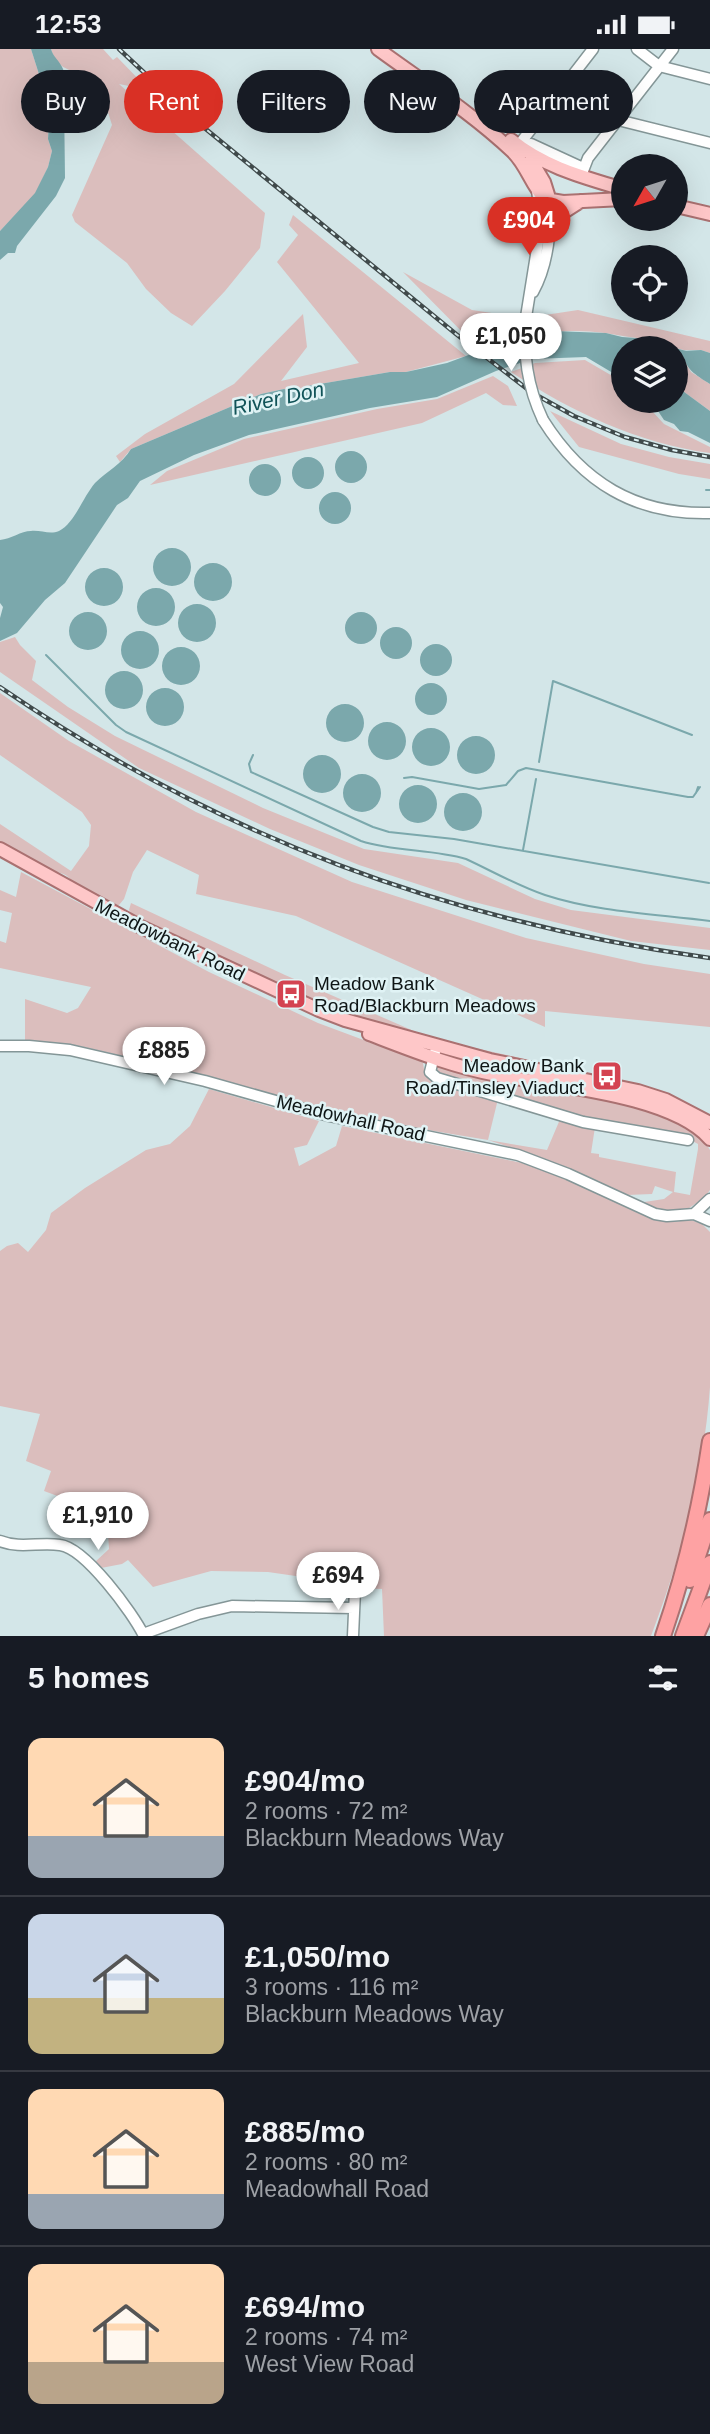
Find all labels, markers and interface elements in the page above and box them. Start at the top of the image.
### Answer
text: 12:53 [35,9,102,39]
chip: Buy [21,70,110,133]
chip: Rent [124,70,223,133]
chip: Filters [237,70,350,133]
chip: New [364,70,460,133]
chip: Apartment [474,70,633,133]
north arrow [611,154,688,231]
map controls [611,154,688,413]
pin: £904 [488,197,570,257]
text: £904 [503,207,555,233]
button: locate [611,245,688,322]
pin: £1,050 [454,313,568,373]
text: £1,050 [476,323,546,349]
button: layers [611,336,688,413]
water label: River Don [230,377,326,419]
street label: Meadowbank Road [92,895,248,985]
place label: Meadow Bank Road/Blackburn Meadows [314,973,536,1016]
bus stop icon: Meadow Bank Road/Blackburn Meadows [274,977,308,1011]
pin: £885 [123,1027,205,1087]
text: £885 [138,1037,190,1063]
place label: Meadow Bank Road/Tinsley Viaduct [406,1055,585,1098]
bus stop icon: Meadow Bank Road/Tinsley Viaduct [590,1059,624,1093]
street label: Meadowhall Road [275,1091,427,1145]
pin: £1,910 [41,1493,155,1552]
text: £1,910 [63,1502,133,1528]
pin: £694 [297,1553,379,1612]
text: £694 [312,1562,364,1588]
icon: filters [644,1659,682,1697]
text: 5 homes [28,1661,150,1694]
text: £904/mo [245,1764,365,1797]
icon: home [84,1766,168,1850]
text: 2 rooms · 72 m² [245,1798,407,1824]
text: Blackburn Meadows Way [245,1825,504,1851]
text: £1,050/mo [245,1940,390,1973]
icon: home [84,1942,168,2026]
text: 3 rooms · 116 m² [245,1974,418,2000]
text: Blackburn Meadows Way [245,2001,504,2027]
text: £885/mo [245,2115,365,2148]
icon: home [84,2117,168,2201]
text: 2 rooms · 80 m² [245,2149,407,2175]
text: Meadowhall Road [245,2176,429,2202]
text: £694/mo [245,2290,365,2323]
icon: home [84,2292,168,2376]
text: 2 rooms · 74 m² [245,2324,407,2350]
text: West View Road [245,2351,414,2377]

